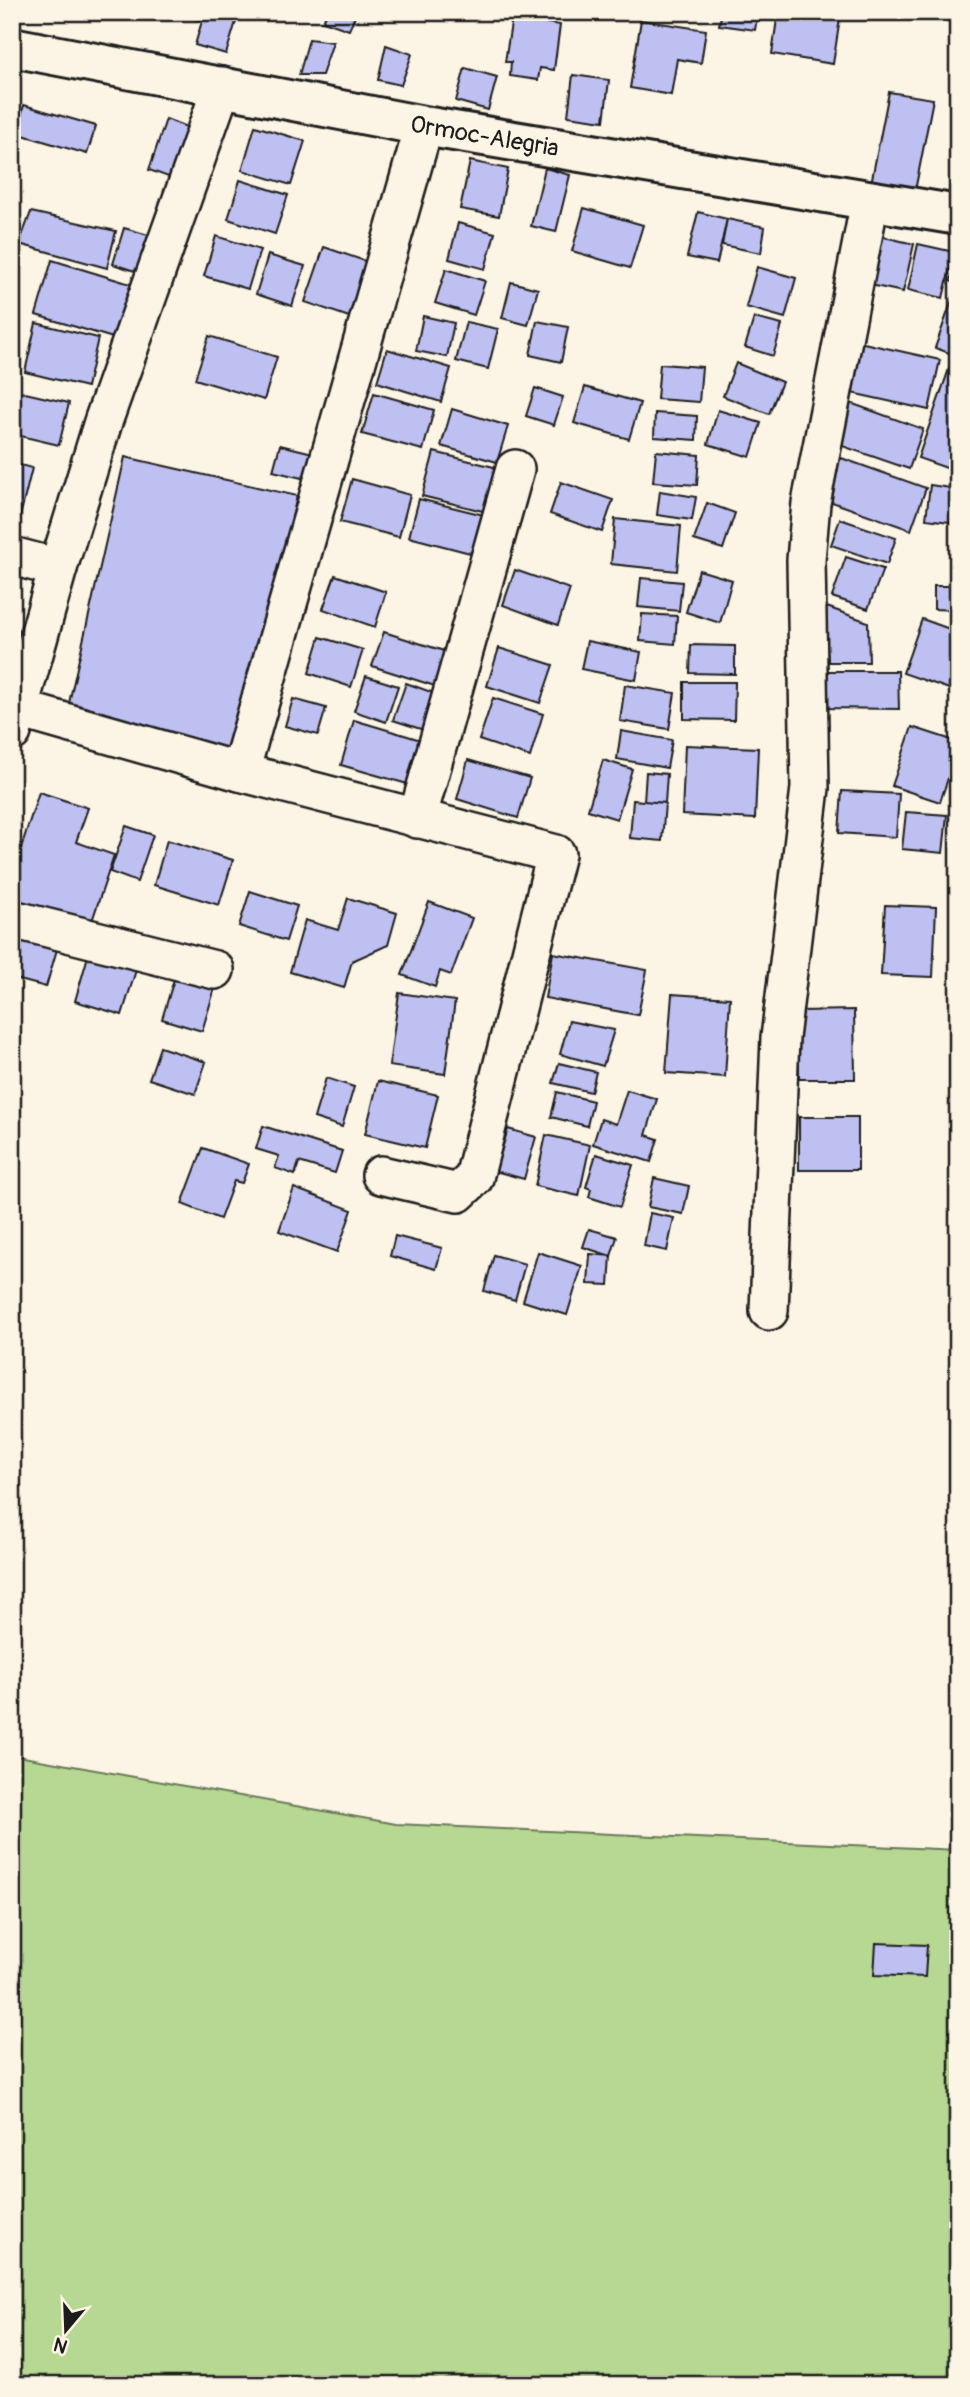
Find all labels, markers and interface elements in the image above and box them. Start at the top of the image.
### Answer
street label: Ormoc-Alegria [408,110,561,163]
north arrow [32,2296,102,2366]
text: N [51,2332,71,2359]

